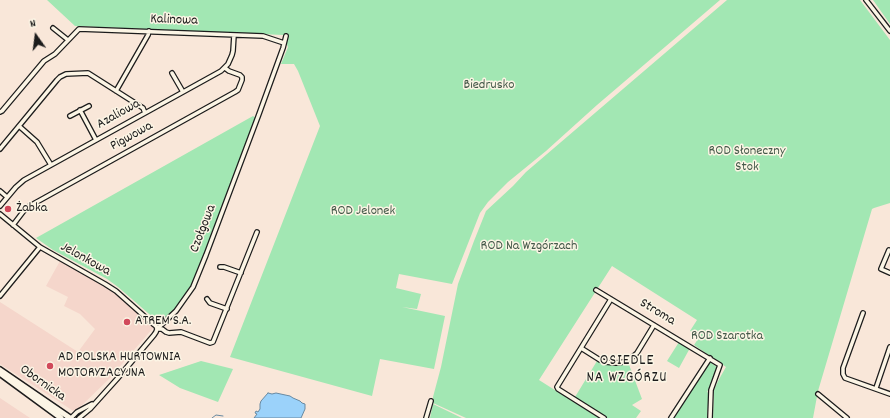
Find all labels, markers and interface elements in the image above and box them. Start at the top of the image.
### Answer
street label: Kalinowa [150,12,198,30]
north arrow [16,16,56,56]
text: N [29,16,38,33]
park label: Biedrusko [463,78,515,94]
street label: Azaliowa [94,96,144,134]
street label: Pigwowa [108,119,156,155]
park label: ROD Słoneczny Stok [709,144,785,176]
place label: Żabka [16,201,47,217]
street label: Czołgowa [187,203,221,255]
marker: Żabka [3,204,13,214]
park label: ROD Jelonek [331,204,395,220]
street label: Jelonkowa [57,239,113,281]
park label: ROD Na Wzgórzach [481,239,577,255]
street label: Stroma [636,296,678,330]
place label: ATREM S.A. [135,314,191,330]
marker: ATREM S.A. [122,317,132,327]
park label: ROD Szarotka [691,329,763,345]
place label: AD POLSKA HURTOWNIA MOTORYZACYJNA [58,350,181,382]
district label: OSIEDLE NA WZGÓRZU [586,353,668,388]
marker: AD POLSKA HURTOWNIA MOTORYZACYJNA [45,361,55,371]
street label: Obornicka [16,362,68,406]

